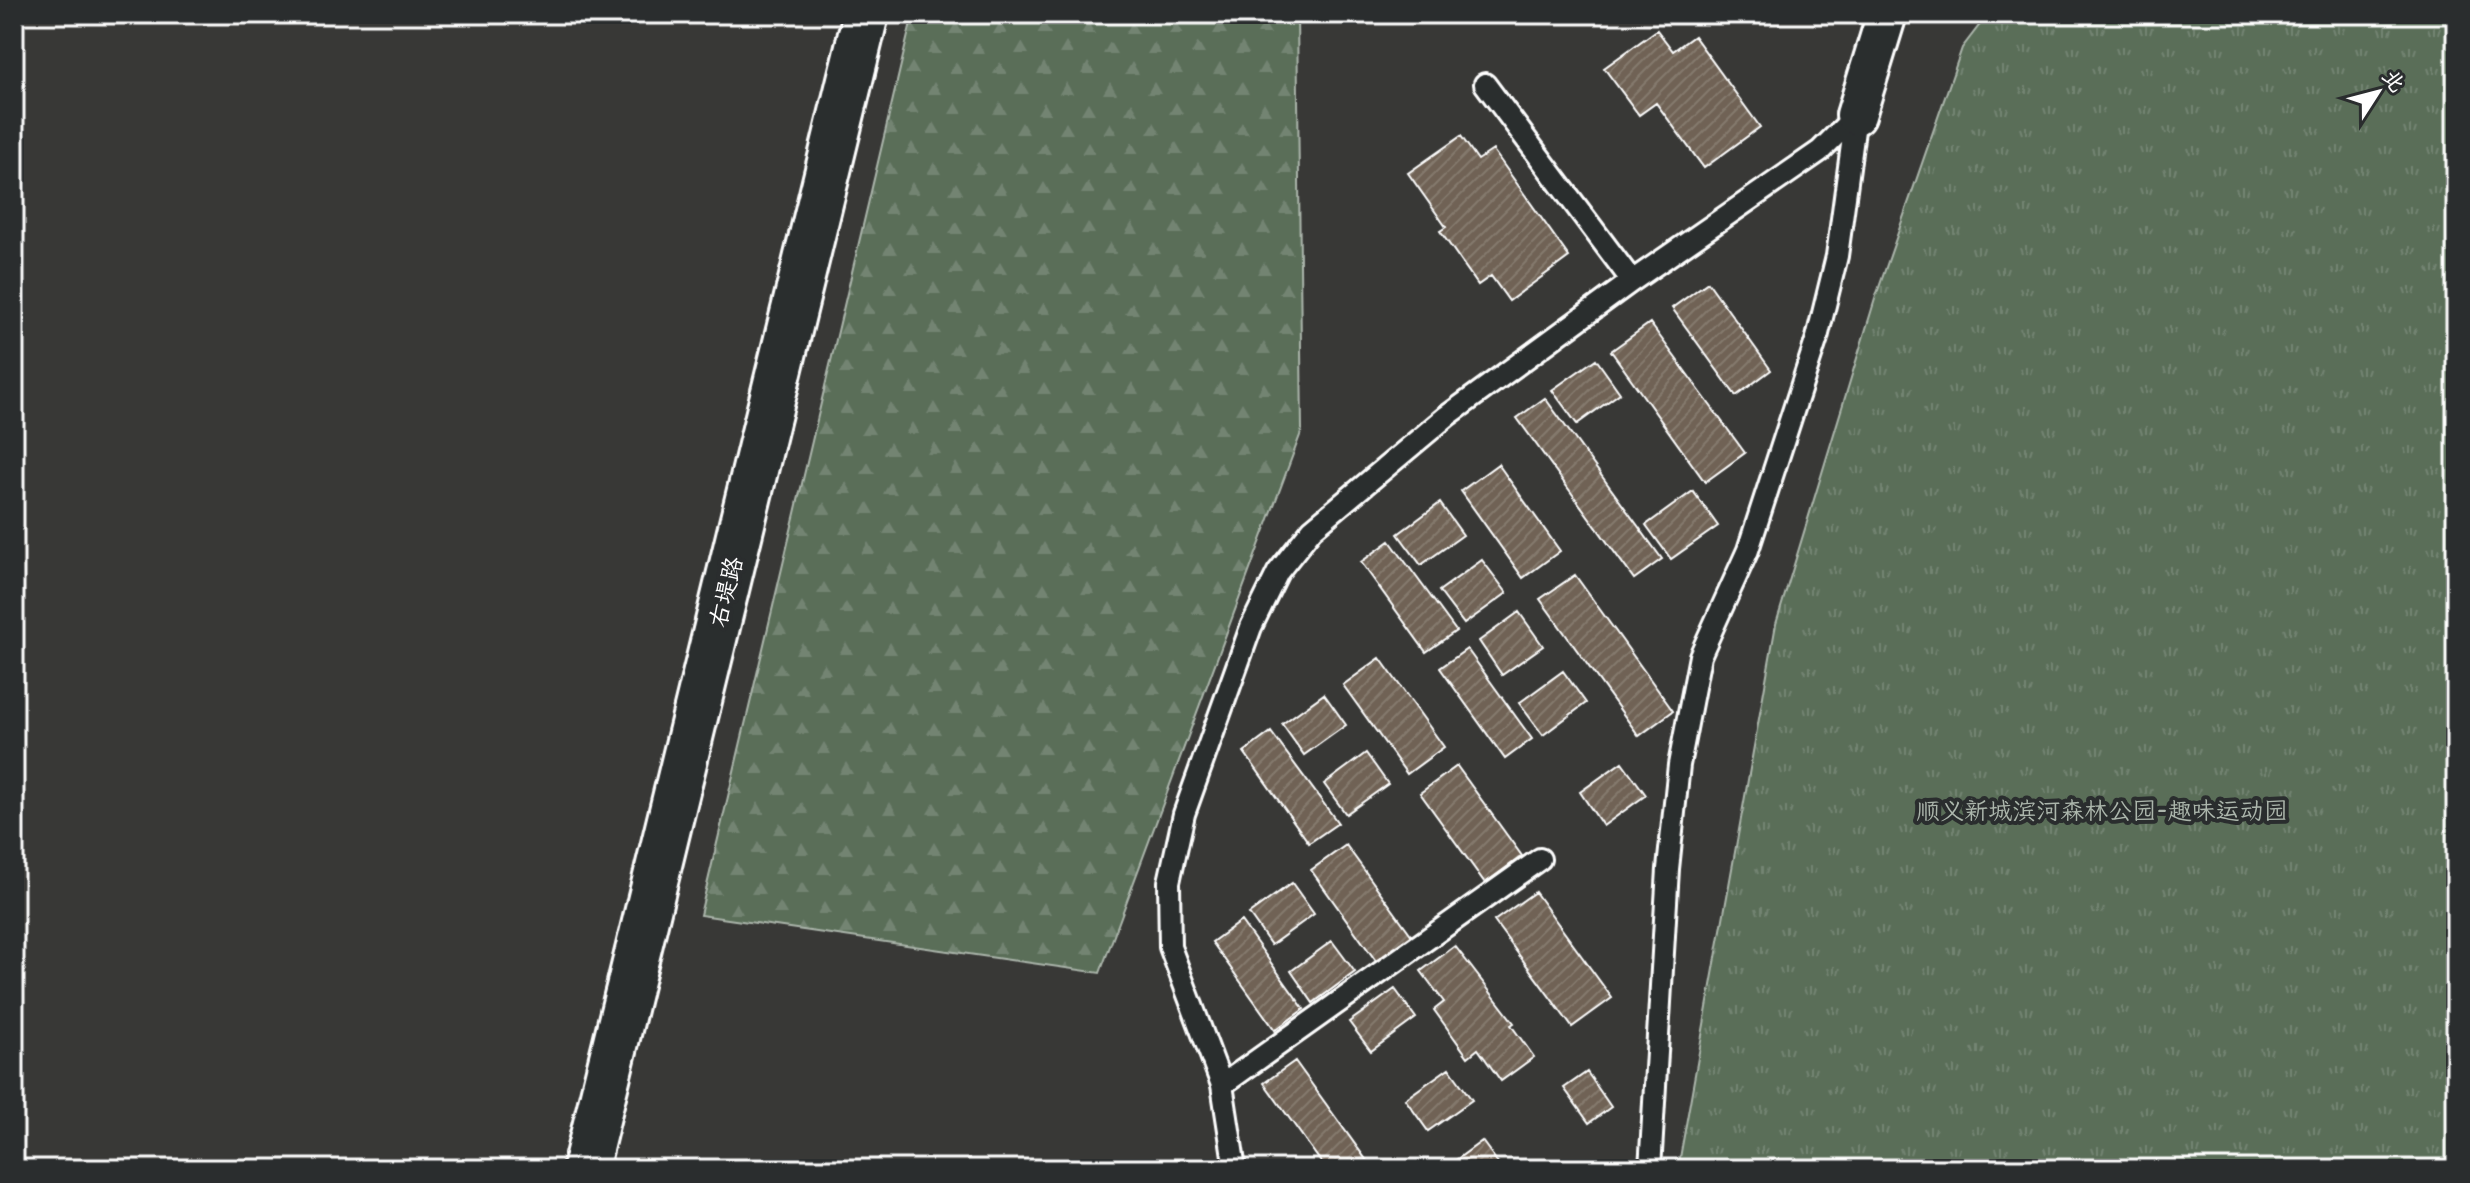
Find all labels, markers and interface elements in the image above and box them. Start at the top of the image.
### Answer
north arrow [2338,52,2418,132]
text: 北 [2376,61,2415,98]
street label: 右堤路 [698,552,750,631]
park label: 顺义新城滨河森林公园-趣味运动园 [1916,791,2288,827]

